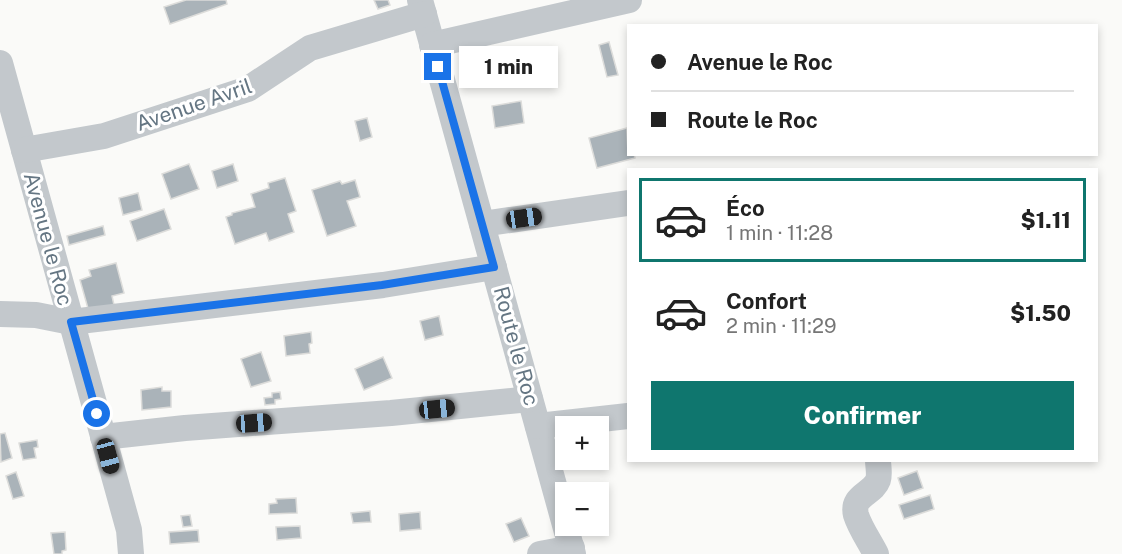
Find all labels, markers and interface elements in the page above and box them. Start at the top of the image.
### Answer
callout: 1 min [459,46,558,88]
text: Avenue le Roc [687,49,833,75]
route end [424,53,451,80]
text: 1 min [484,55,533,79]
street label: Avenue Avril [132,73,255,136]
text: Route le Roc [687,107,818,133]
street label: Avenue le Roc [19,169,78,308]
icon: car [654,193,708,247]
text: Éco [726,195,765,221]
car [505,207,543,229]
text: $1.11 [1021,207,1071,233]
text: 1 min · 11:28 [726,221,833,245]
street label: Route le Roc [489,283,544,408]
icon: car [654,286,708,340]
text: Confort [726,288,807,314]
text: $1.50 [1010,300,1071,326]
text: 2 min · 11:29 [726,314,836,338]
button: Confirmer [651,381,1074,450]
car [418,398,456,420]
route start [83,400,110,427]
car [235,413,273,433]
map controls [555,416,609,536]
button: + [555,416,609,470]
car [95,436,121,476]
button: − [555,482,609,536]

